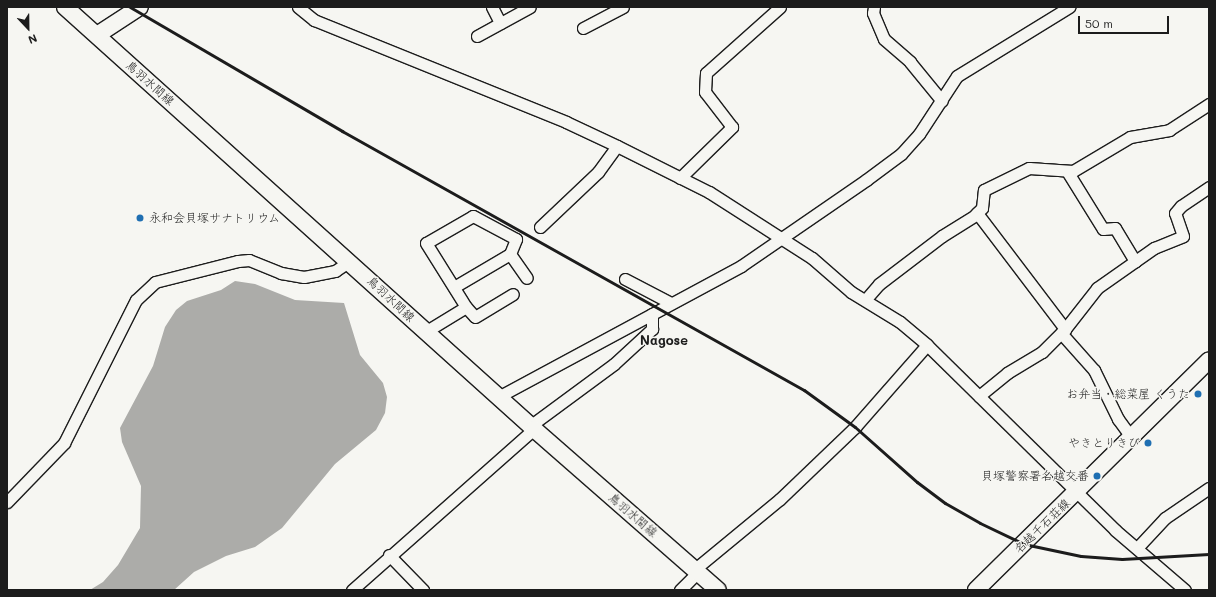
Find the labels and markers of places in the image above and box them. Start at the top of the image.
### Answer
place label: 永和会貝塚サナトリウム [149,211,281,225]
marker: 永和会貝塚サナトリウム [134,212,146,224]
place label: お弁当・総菜屋 くうた [1066,387,1190,401]
marker: お弁当・総菜屋 くうた [1193,389,1203,399]
place label: やきとりきび [1068,436,1140,450]
marker: やきとりきび [1143,438,1153,448]
place label: 貝塚警察署名越交番 [981,469,1089,483]
marker: 貝塚警察署名越交番 [1092,471,1102,481]

